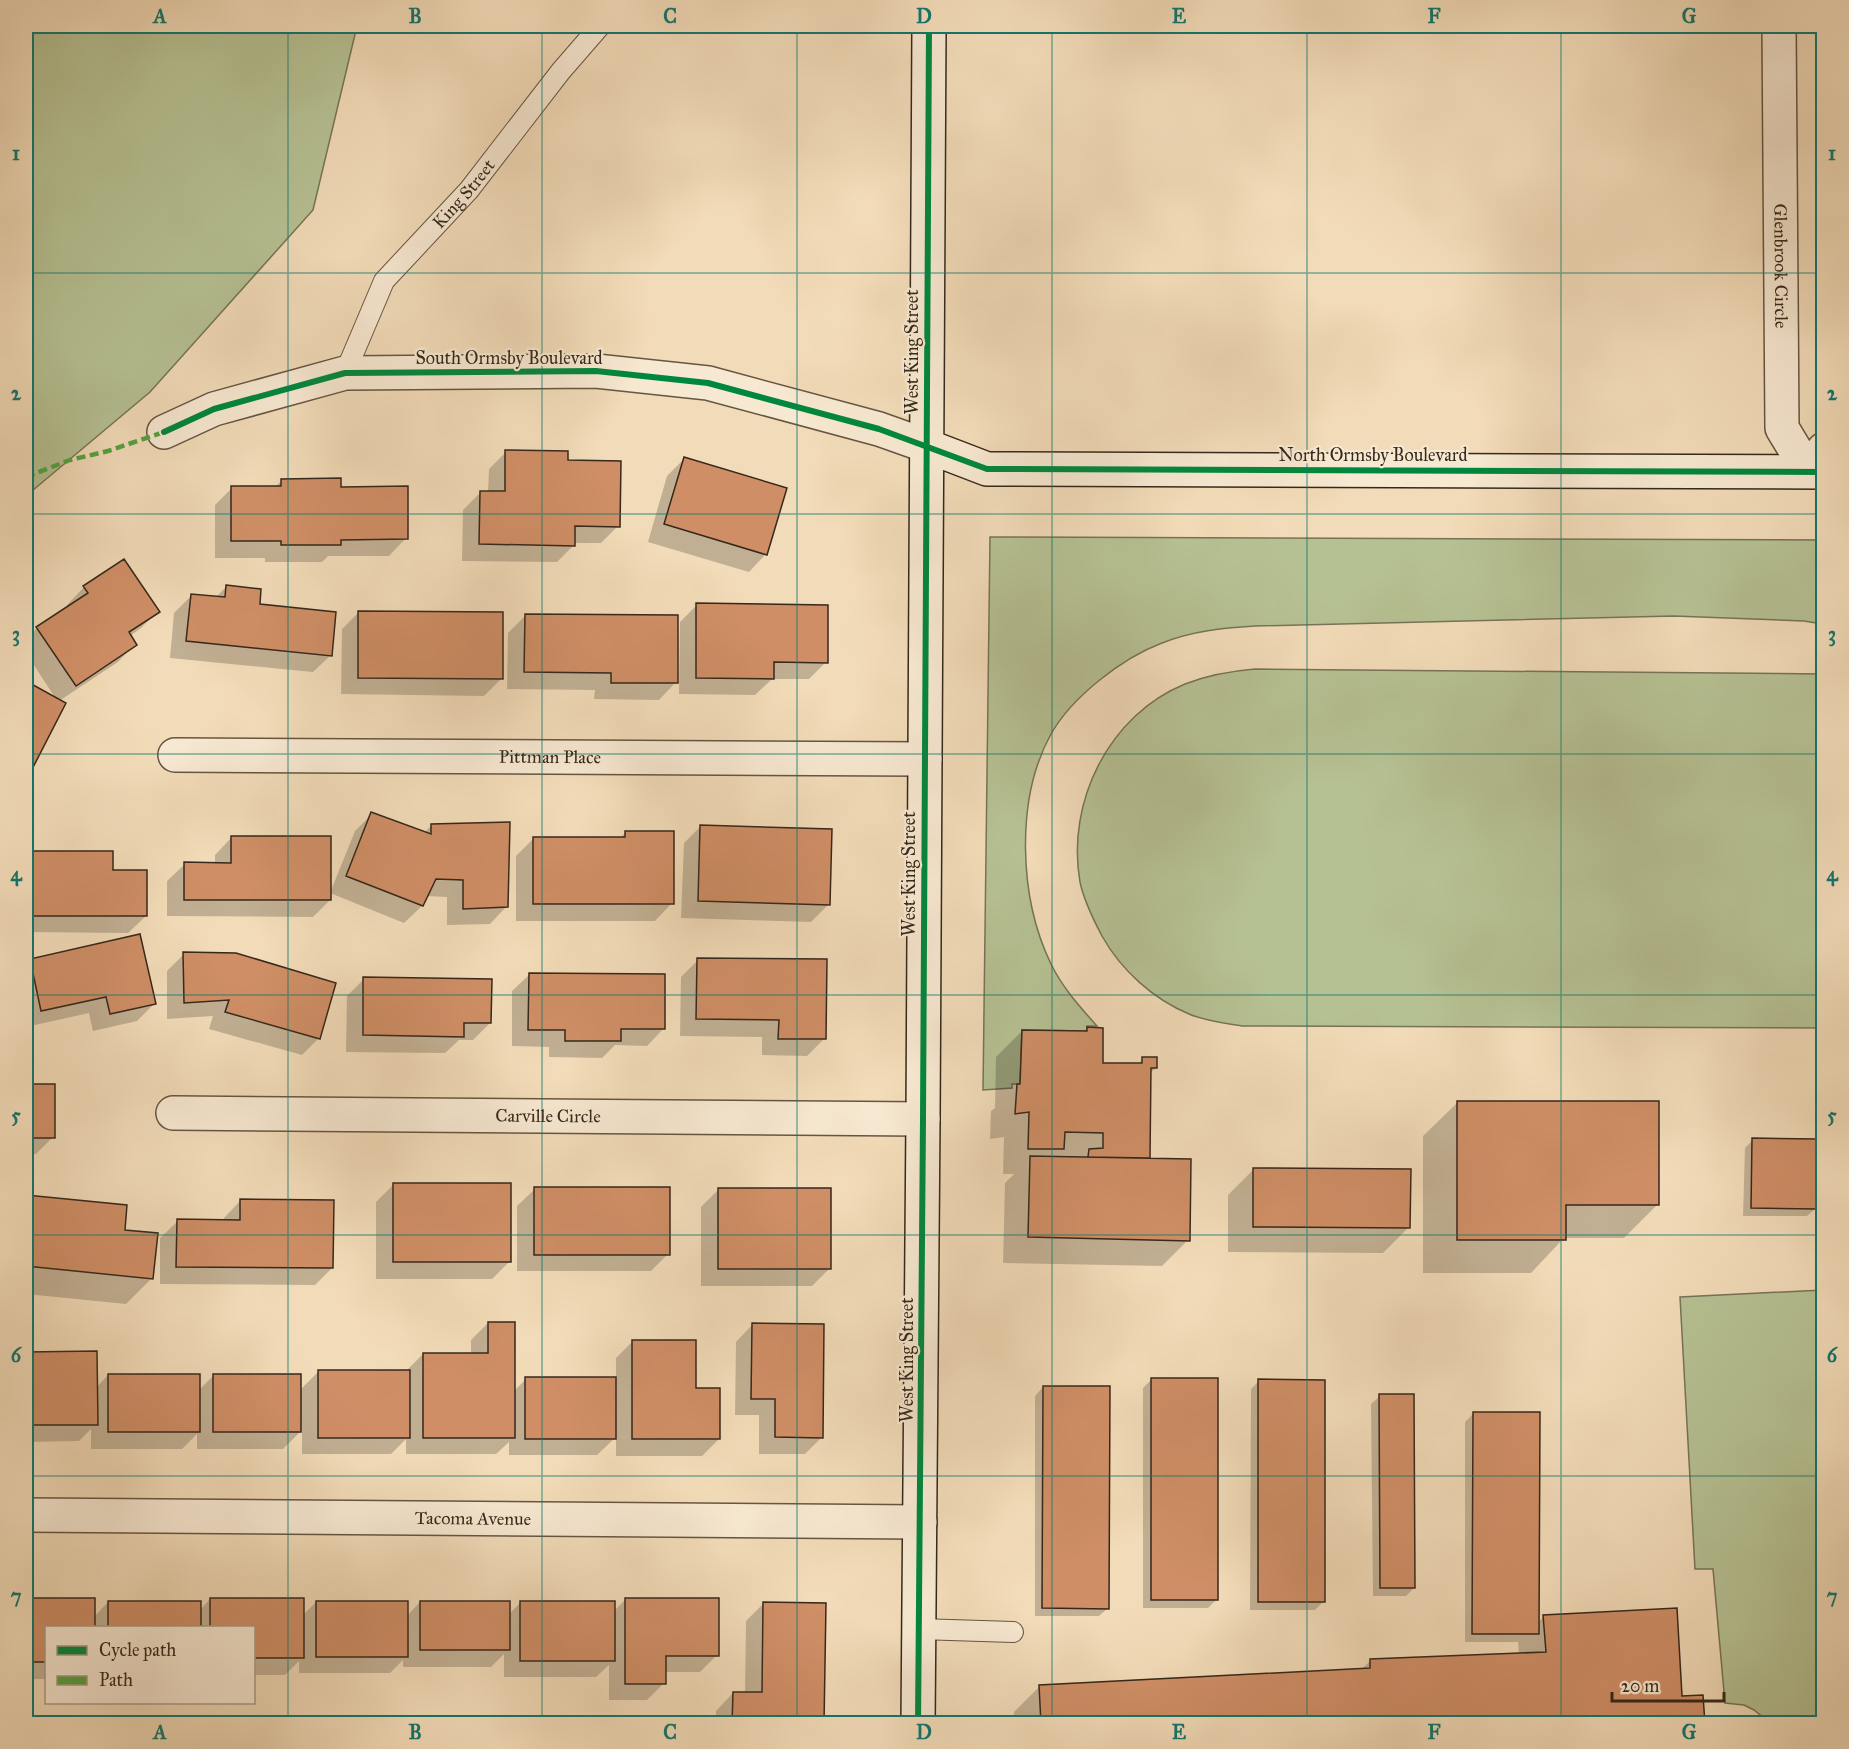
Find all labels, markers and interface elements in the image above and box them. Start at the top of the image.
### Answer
text: A [151,4,167,28]
text: B [408,4,422,28]
text: C [663,4,677,28]
text: D [916,4,932,28]
text: E [1172,4,1187,28]
text: F [1427,4,1441,28]
text: G [1682,4,1697,28]
text: 1 [12,141,20,165]
text: 1 [1828,141,1836,165]
street label: King Street [428,154,500,233]
street label: Glenbrook Circle [1769,203,1792,329]
street label: West King Street [901,289,924,415]
street label: South Ormsby Boulevard [415,347,603,369]
text: 2 [11,381,22,405]
text: 2 [1827,381,1838,405]
street label: North Ormsby Boulevard [1279,444,1467,466]
text: 3 [12,622,20,647]
text: 3 [1828,622,1836,647]
street label: Pittman Place [499,746,601,768]
street label: West King Street [898,811,921,937]
text: 4 [10,862,22,887]
text: 4 [1826,862,1838,887]
text: 5 [11,1103,21,1127]
text: 5 [1827,1103,1837,1127]
street label: Carville Circle [495,1105,601,1127]
street label: West King Street [896,1297,919,1423]
text: 6 [11,1343,23,1367]
text: 6 [1827,1343,1839,1367]
street label: Tacoma Avenue [415,1507,531,1530]
text: 7 [11,1584,22,1608]
text: 7 [1827,1584,1838,1608]
legend [45,1626,255,1704]
text: Cycle path [99,1639,176,1661]
scale bar [1612,1665,1724,1703]
text: Path [99,1669,133,1691]
text: 20 m [1621,1675,1659,1697]
text: A [151,1720,167,1744]
text: B [408,1720,422,1744]
text: C [663,1720,677,1744]
text: D [916,1720,932,1744]
text: E [1172,1720,1187,1744]
text: F [1427,1720,1441,1744]
text: G [1682,1720,1697,1744]

